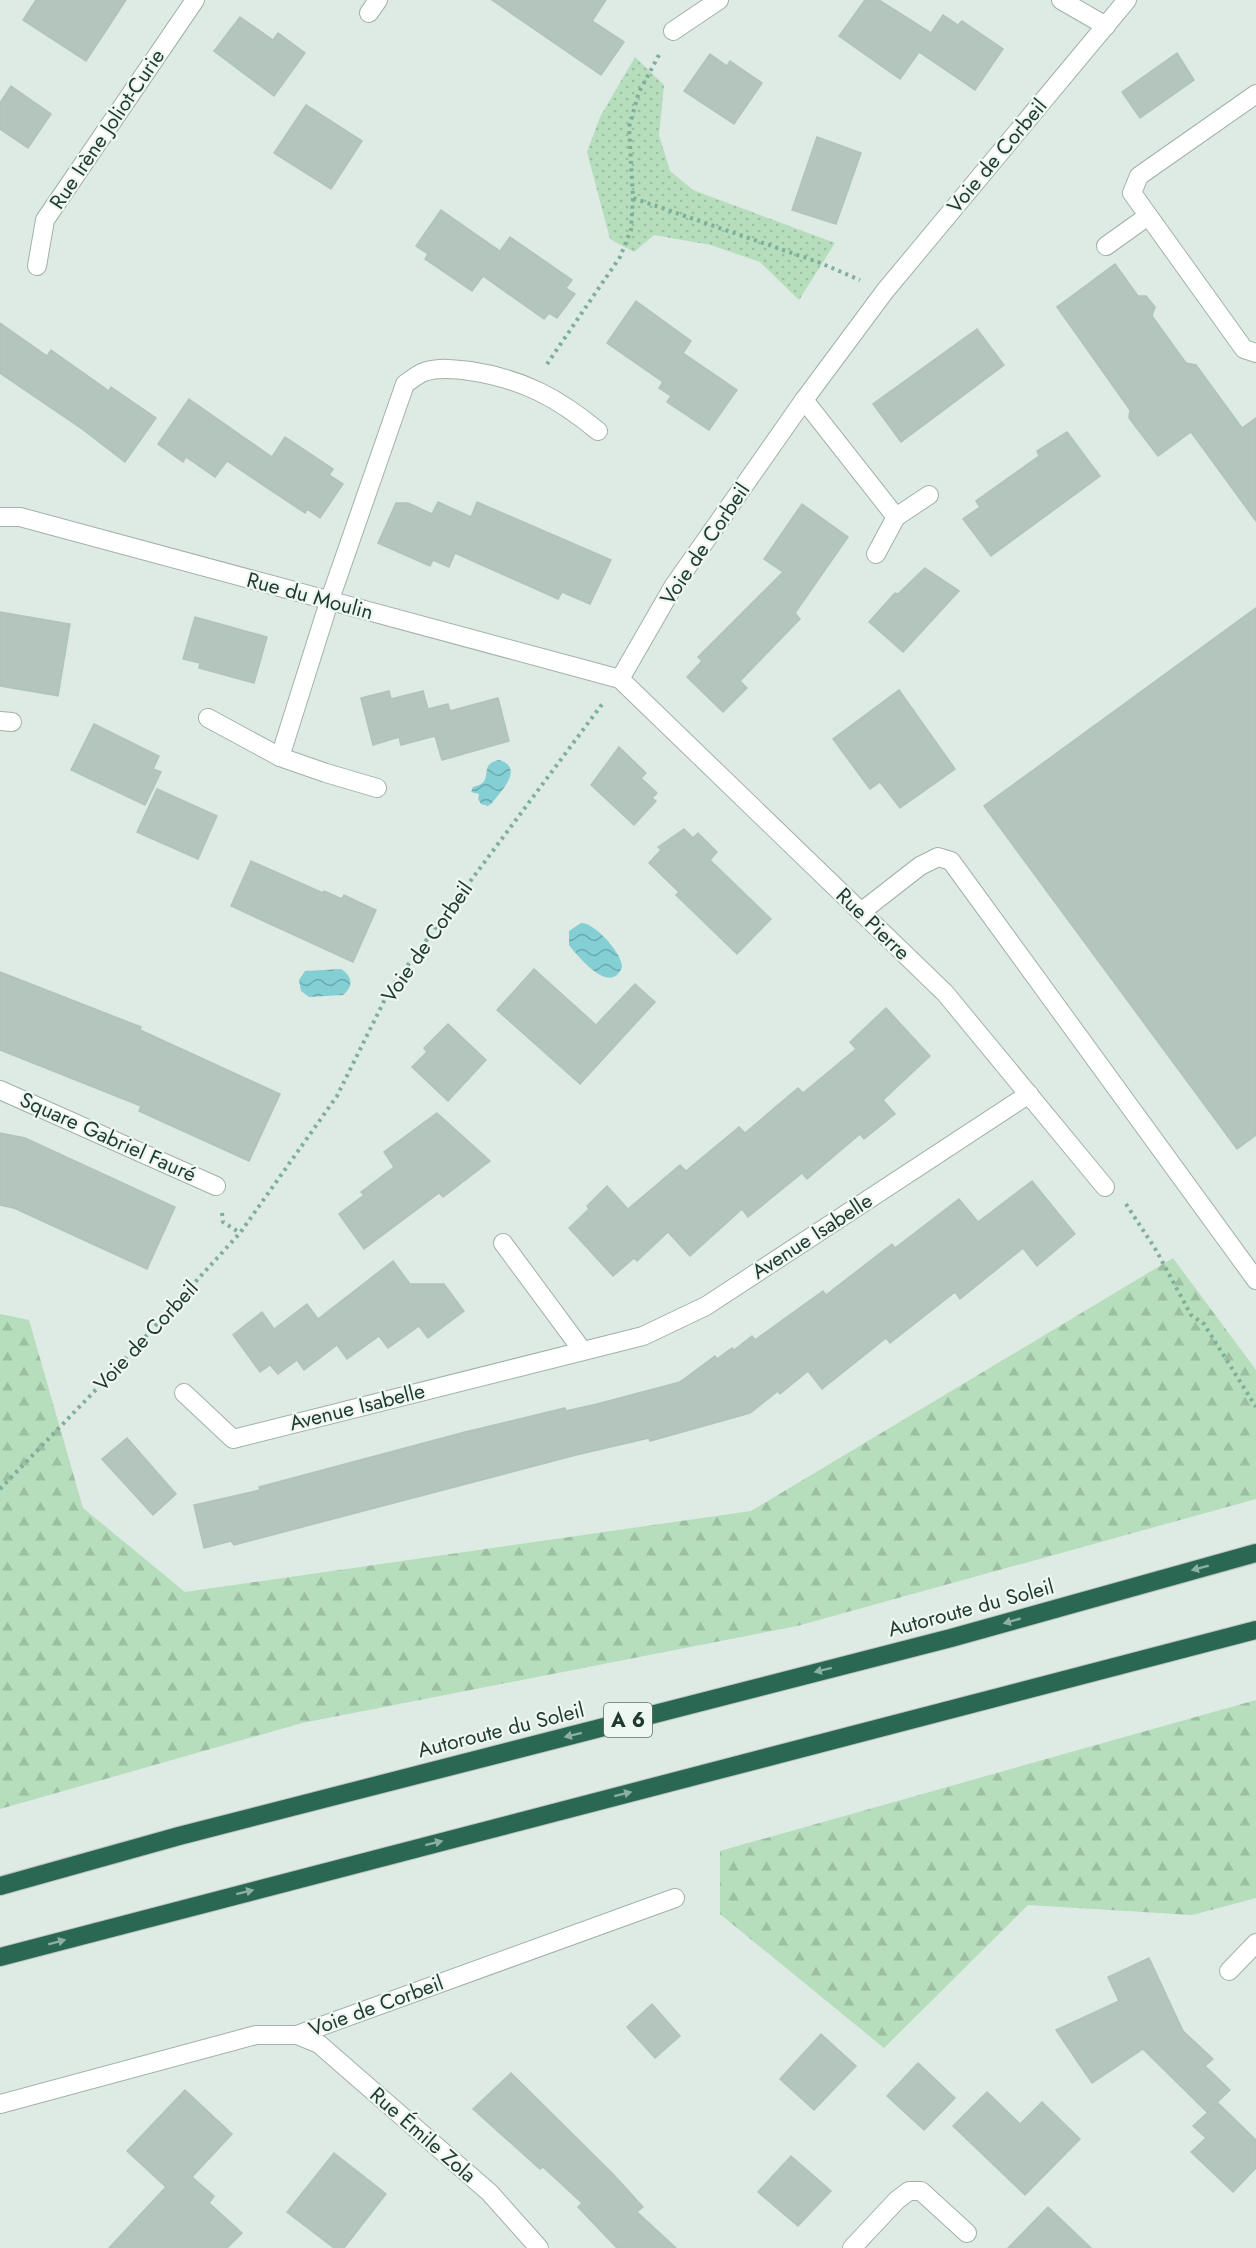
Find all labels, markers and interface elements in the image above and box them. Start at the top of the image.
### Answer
street label: Rue Irène Joliot-Curie [42,43,172,215]
street label: Voie de Corbeil [940,92,1054,220]
street label: Voie de Corbeil [653,477,757,611]
street label: Rue du Moulin [243,565,377,627]
street label: Voie de Corbeil [374,875,480,1009]
street label: Rue Pierre [829,881,917,967]
street label: Square Gabriel Fauré [15,1085,201,1189]
street label: Avenue Isabelle [746,1186,878,1286]
street label: Voie de Corbeil [87,1274,205,1398]
street label: Avenue Isabelle [286,1376,428,1438]
one-way arrow [1190,1564,1209,1574]
street label: Autoroute du Soleil [885,1571,1057,1645]
one-way arrow [1002,1616,1021,1626]
one-way arrow [814,1666,832,1676]
street label: Autoroute du Soleil [415,1695,587,1765]
road number: A 6 [604,1703,652,1737]
one-way arrow [564,1730,582,1740]
one-way arrow [613,1789,632,1799]
one-way arrow [425,1838,443,1847]
one-way arrow [236,1886,254,1896]
one-way arrow [47,1936,66,1946]
street label: Voie de Corbeil [304,1968,448,2044]
street label: Rue Émile Zola [363,2080,483,2190]

